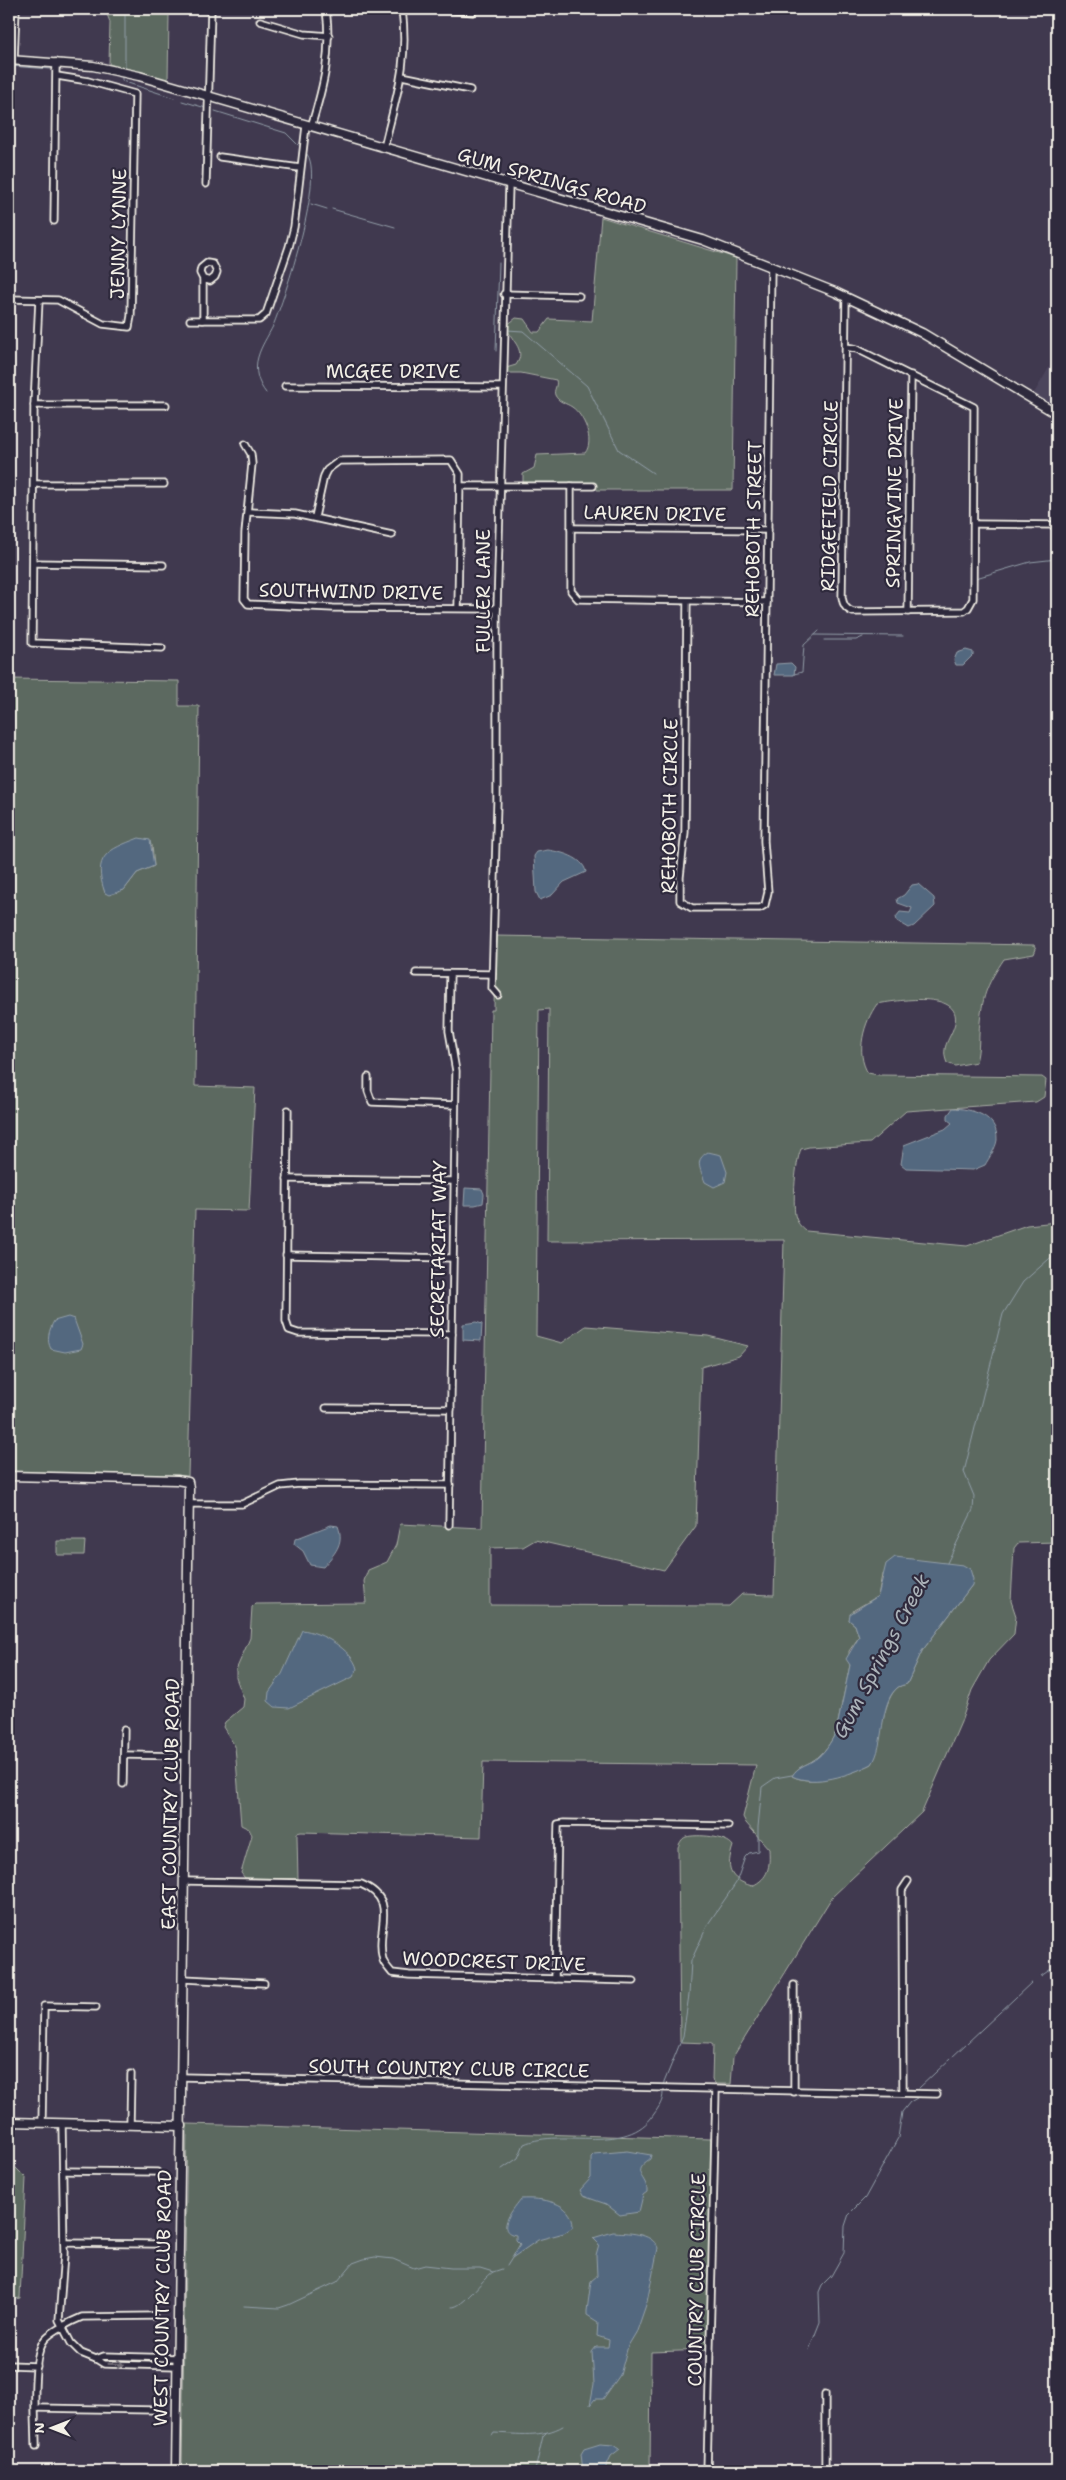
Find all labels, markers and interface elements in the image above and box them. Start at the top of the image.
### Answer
street label: GUM SPRINGS ROAD [454,142,649,219]
street label: JENNY LYNNE [105,168,132,300]
street label: MCGEE DRIVE [326,359,460,384]
street label: SPRINGVINE DRIVE [880,398,909,588]
street label: RIDGEFIELD CIRCLE [815,400,844,592]
street label: REHOBOTH STREET [739,440,768,618]
street label: LAUREN DRIVE [583,500,727,527]
street label: FULLER LANE [471,529,496,653]
street label: SOUTHWIND DRIVE [259,577,444,606]
street label: REHOBOTH CIRCLE [655,718,684,894]
street label: SECRETARIAT WAY [424,1160,453,1338]
water label: Gum Springs Creek [827,1569,936,1743]
street label: EAST COUNTRY CLUB ROAD [156,1678,185,1930]
street label: WOODCREST DRIVE [402,1946,586,1977]
street label: SOUTH COUNTRY CLUB CIRCLE [308,2054,590,2083]
street label: WEST COUNTRY CLUB ROAD [148,2169,177,2427]
street label: COUNTRY CLUB CIRCLE [682,2173,711,2387]
one-way arrow [107,2359,123,2369]
north arrow [28,2402,78,2452]
text: N [30,2422,48,2434]

